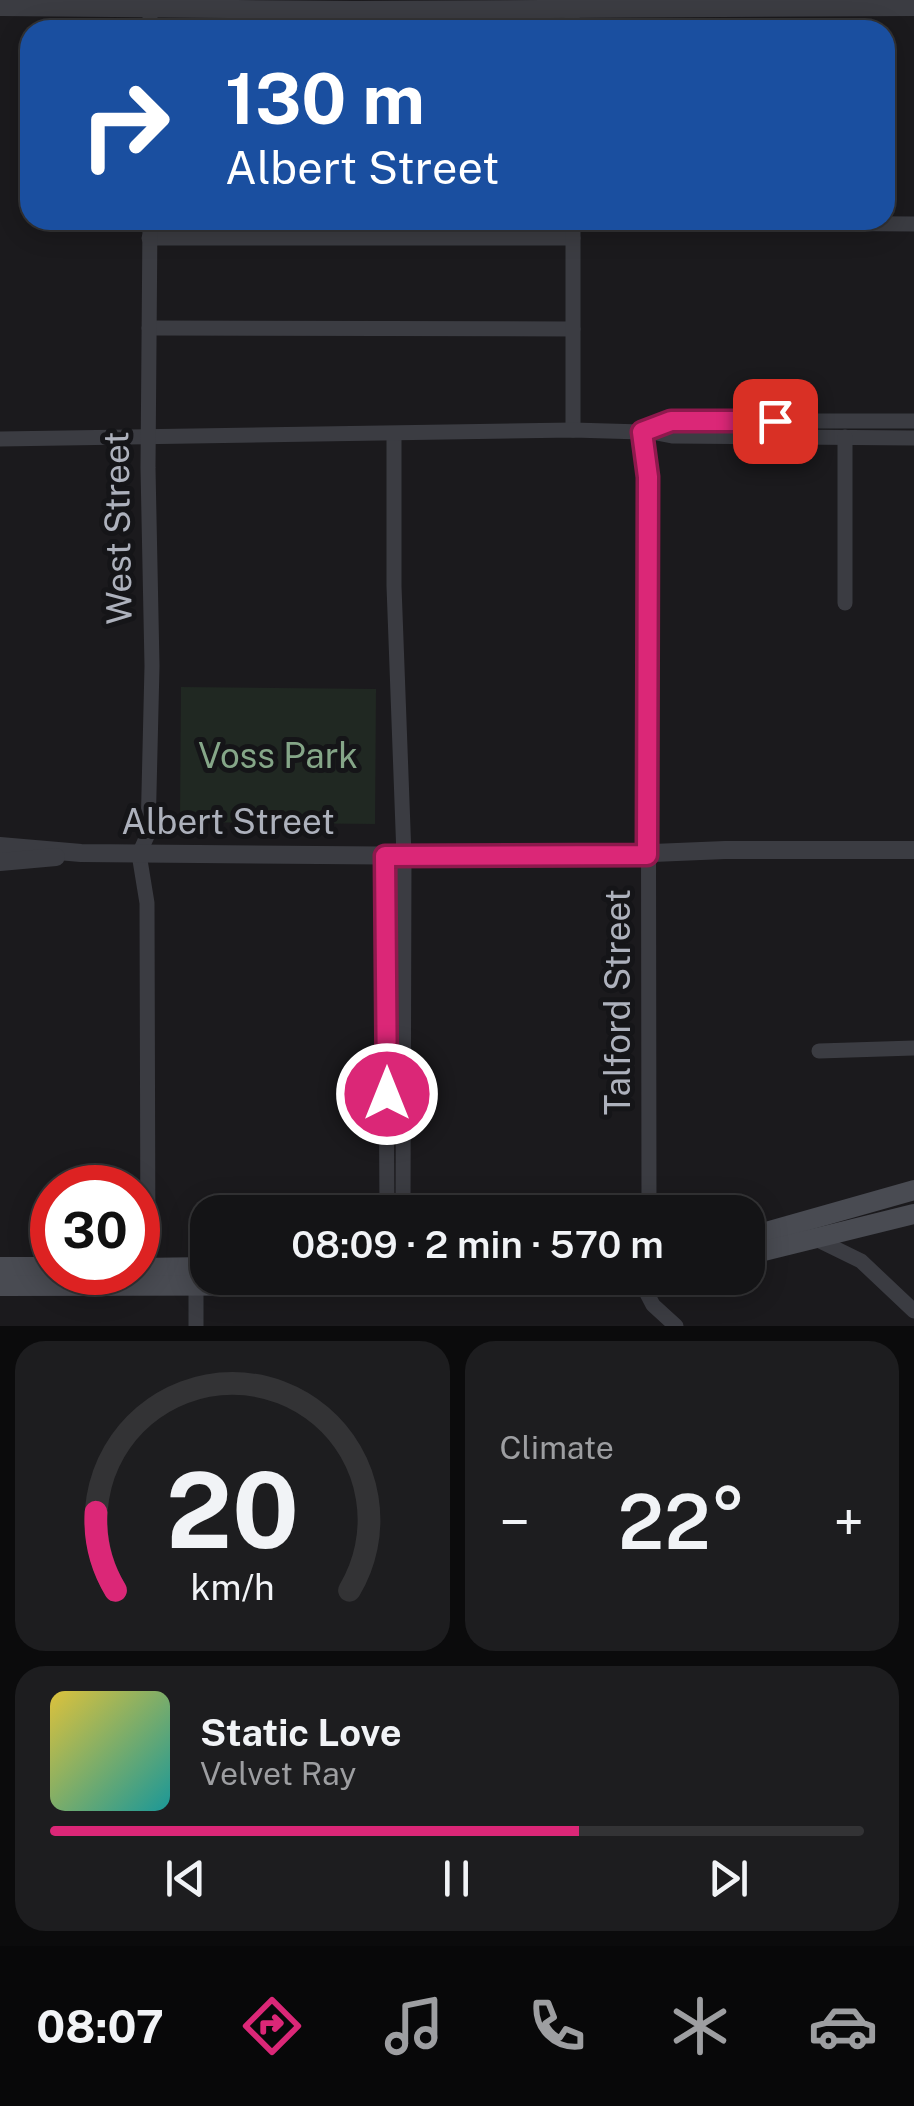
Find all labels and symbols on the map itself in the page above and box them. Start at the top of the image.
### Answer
pin [733,379,818,464]
street label: West Street [95,431,140,625]
park label: Voss Park [198,735,358,776]
street label: Albert Street [121,801,335,842]
street label: Talford Street [597,889,638,1115]
position arrow [335,1042,439,1146]
speed limit sign: 30 [30,1165,160,1295]

